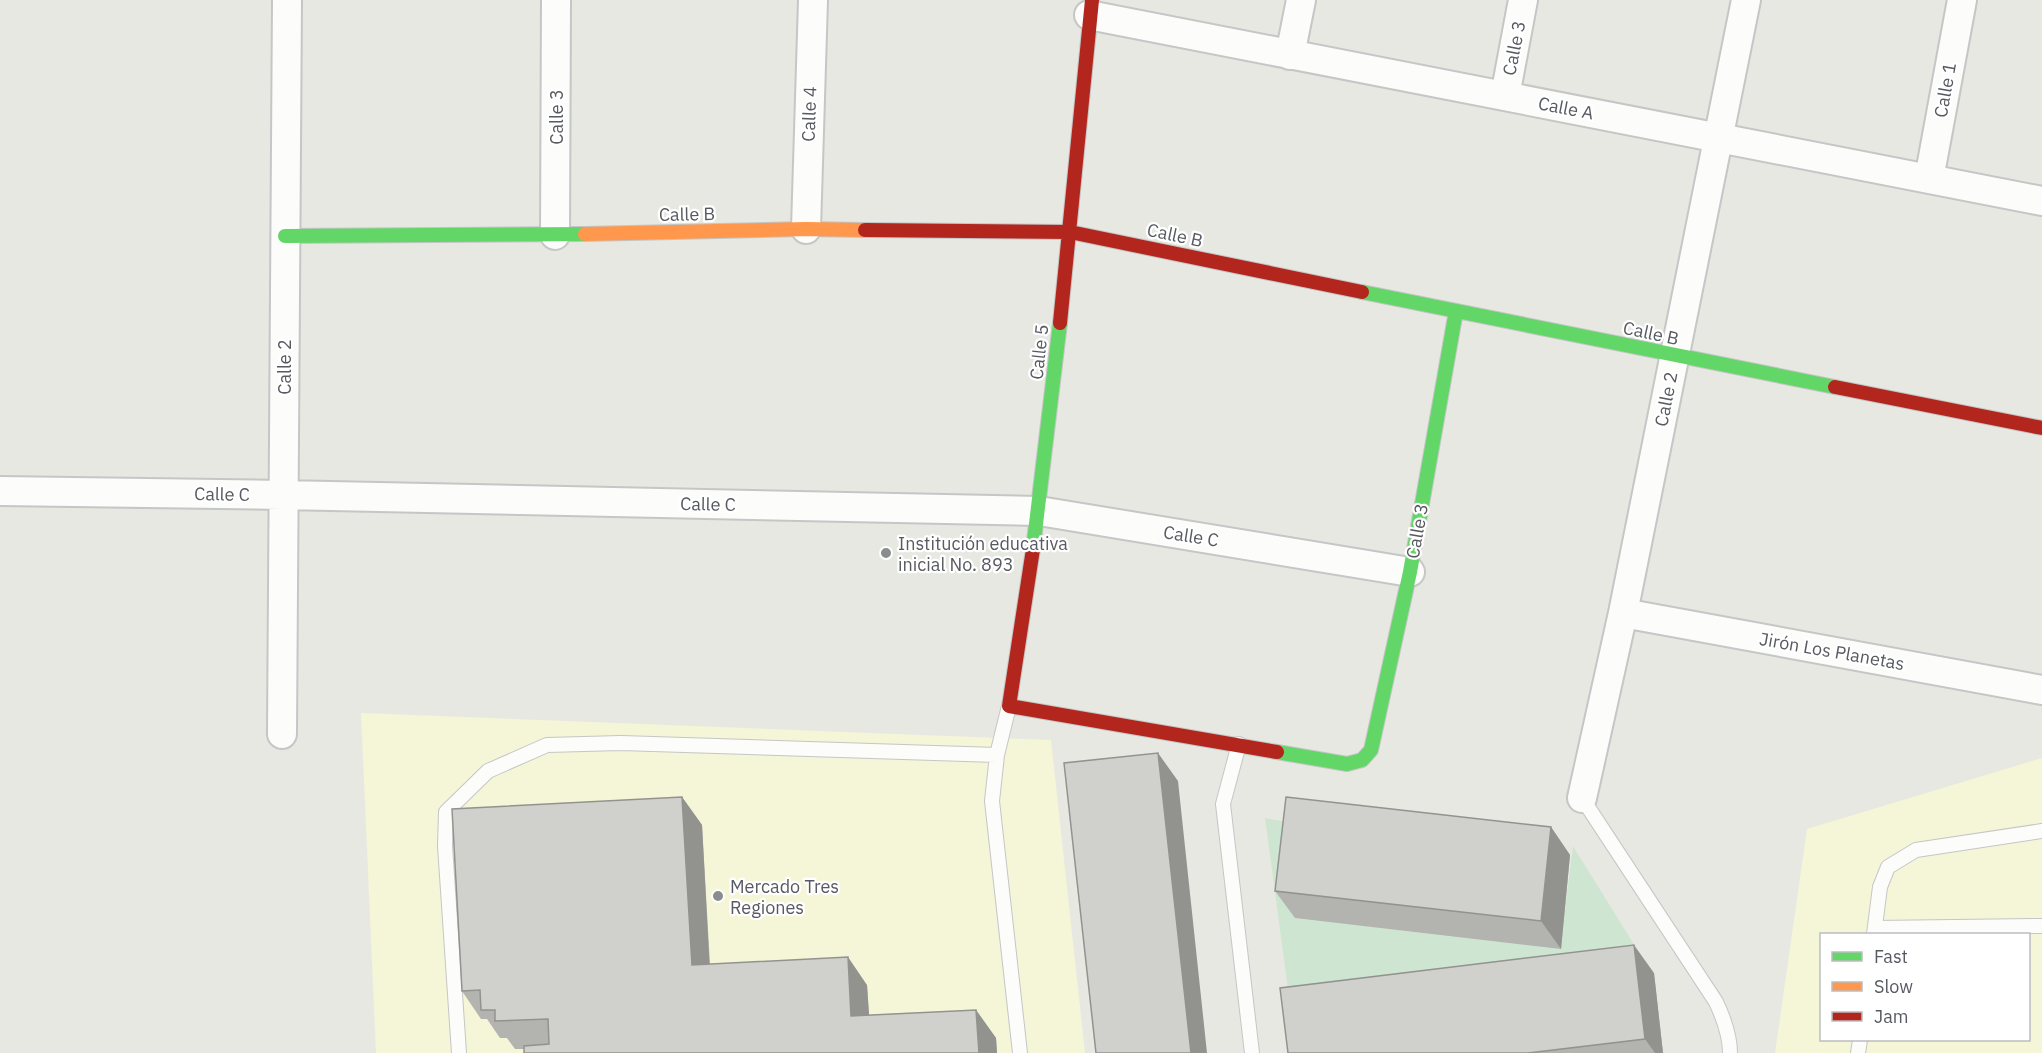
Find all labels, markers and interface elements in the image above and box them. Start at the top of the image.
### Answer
street label: Calle 3 [1497,19,1531,77]
street label: Calle 1 [1929,61,1961,119]
street label: Calle 4 [797,86,821,142]
street label: Calle 3 [545,89,568,145]
street label: Calle A [1536,91,1596,125]
street label: Calle B [659,202,715,226]
street label: Calle B [1145,218,1205,252]
street label: Calle B [1621,316,1681,350]
street label: Calle 5 [1025,323,1053,381]
street label: Calle 2 [273,339,296,395]
street label: Calle 2 [1649,370,1683,428]
street label: Calle C [194,482,250,506]
street label: Calle C [680,492,736,516]
street label: Calle 3 [1401,502,1433,560]
street label: Calle C [1162,520,1220,552]
place label: Institución educativa inicial No. 893 [898,532,1068,576]
marker: Institución educativa inicial No. 893 [879,546,893,560]
street label: Jirón Los Planetas [1758,627,1906,675]
place label: Mercado Tres Regiones [730,875,839,919]
marker: Mercado Tres Regiones [711,889,725,903]
legend [1820,933,2030,1041]
text: Fast [1874,945,1908,968]
text: Slow [1874,975,1913,998]
text: Jam [1874,1005,1909,1028]

